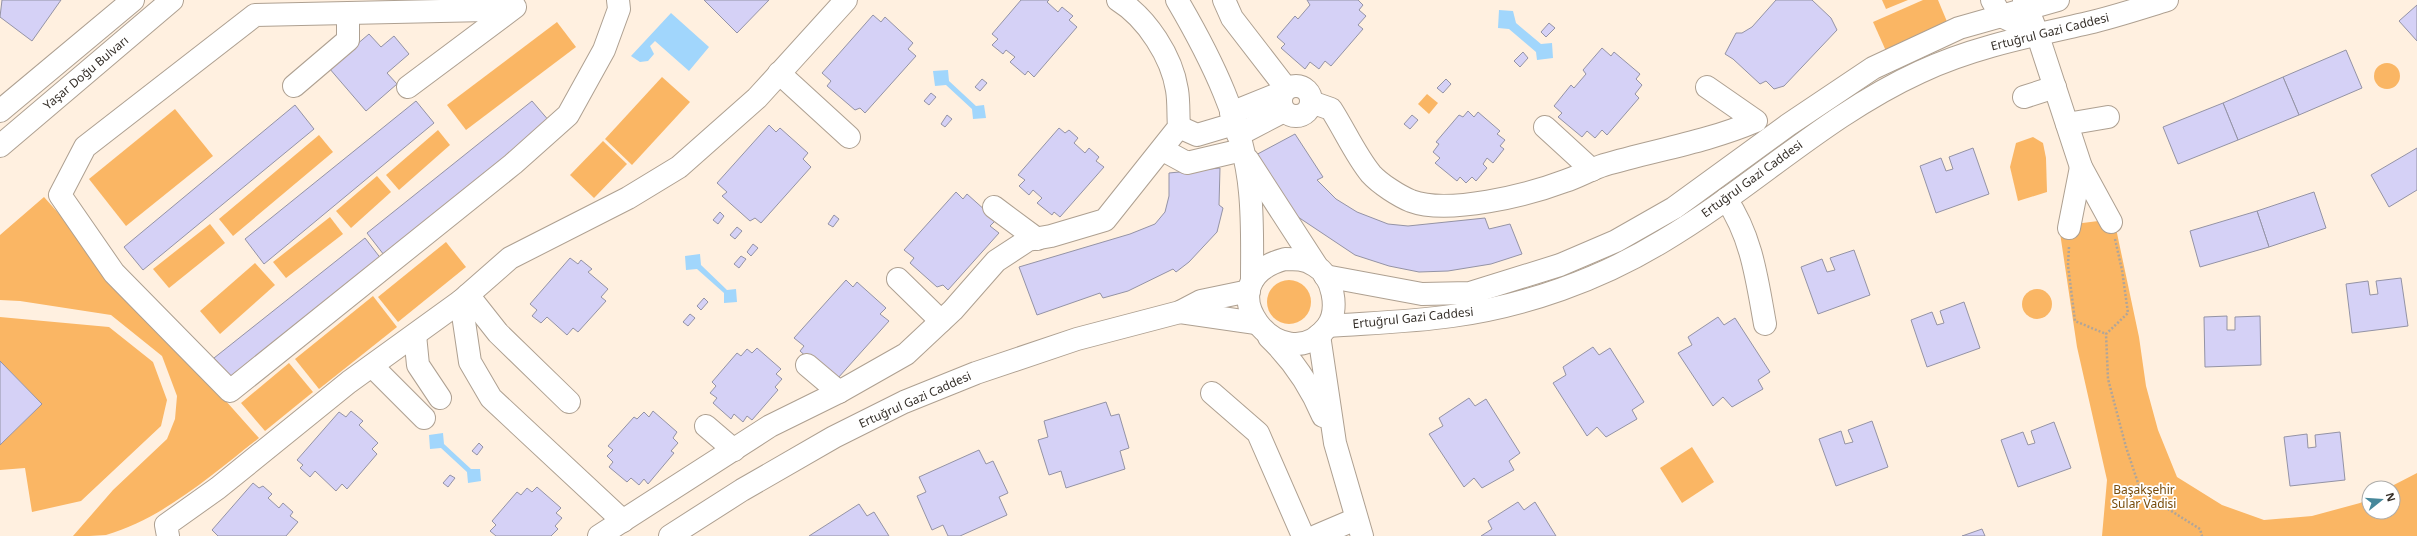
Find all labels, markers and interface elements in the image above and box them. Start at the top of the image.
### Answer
street label: Ertuğrul Gazi Caddesi [1989,9,2111,54]
street label: Yaşar Doğu Bulvarı [39,32,132,113]
street label: Ertuğrul Gazi Caddesi [1698,136,1806,221]
street label: Ertuğrul Gazi Caddesi [1352,303,1474,332]
street label: Ertuğrul Gazi Caddesi [856,367,974,432]
north arrow [2361,480,2401,520]
park label: Başakşehir Sular Vadisi [2112,481,2176,512]
text: N [2383,490,2400,503]

